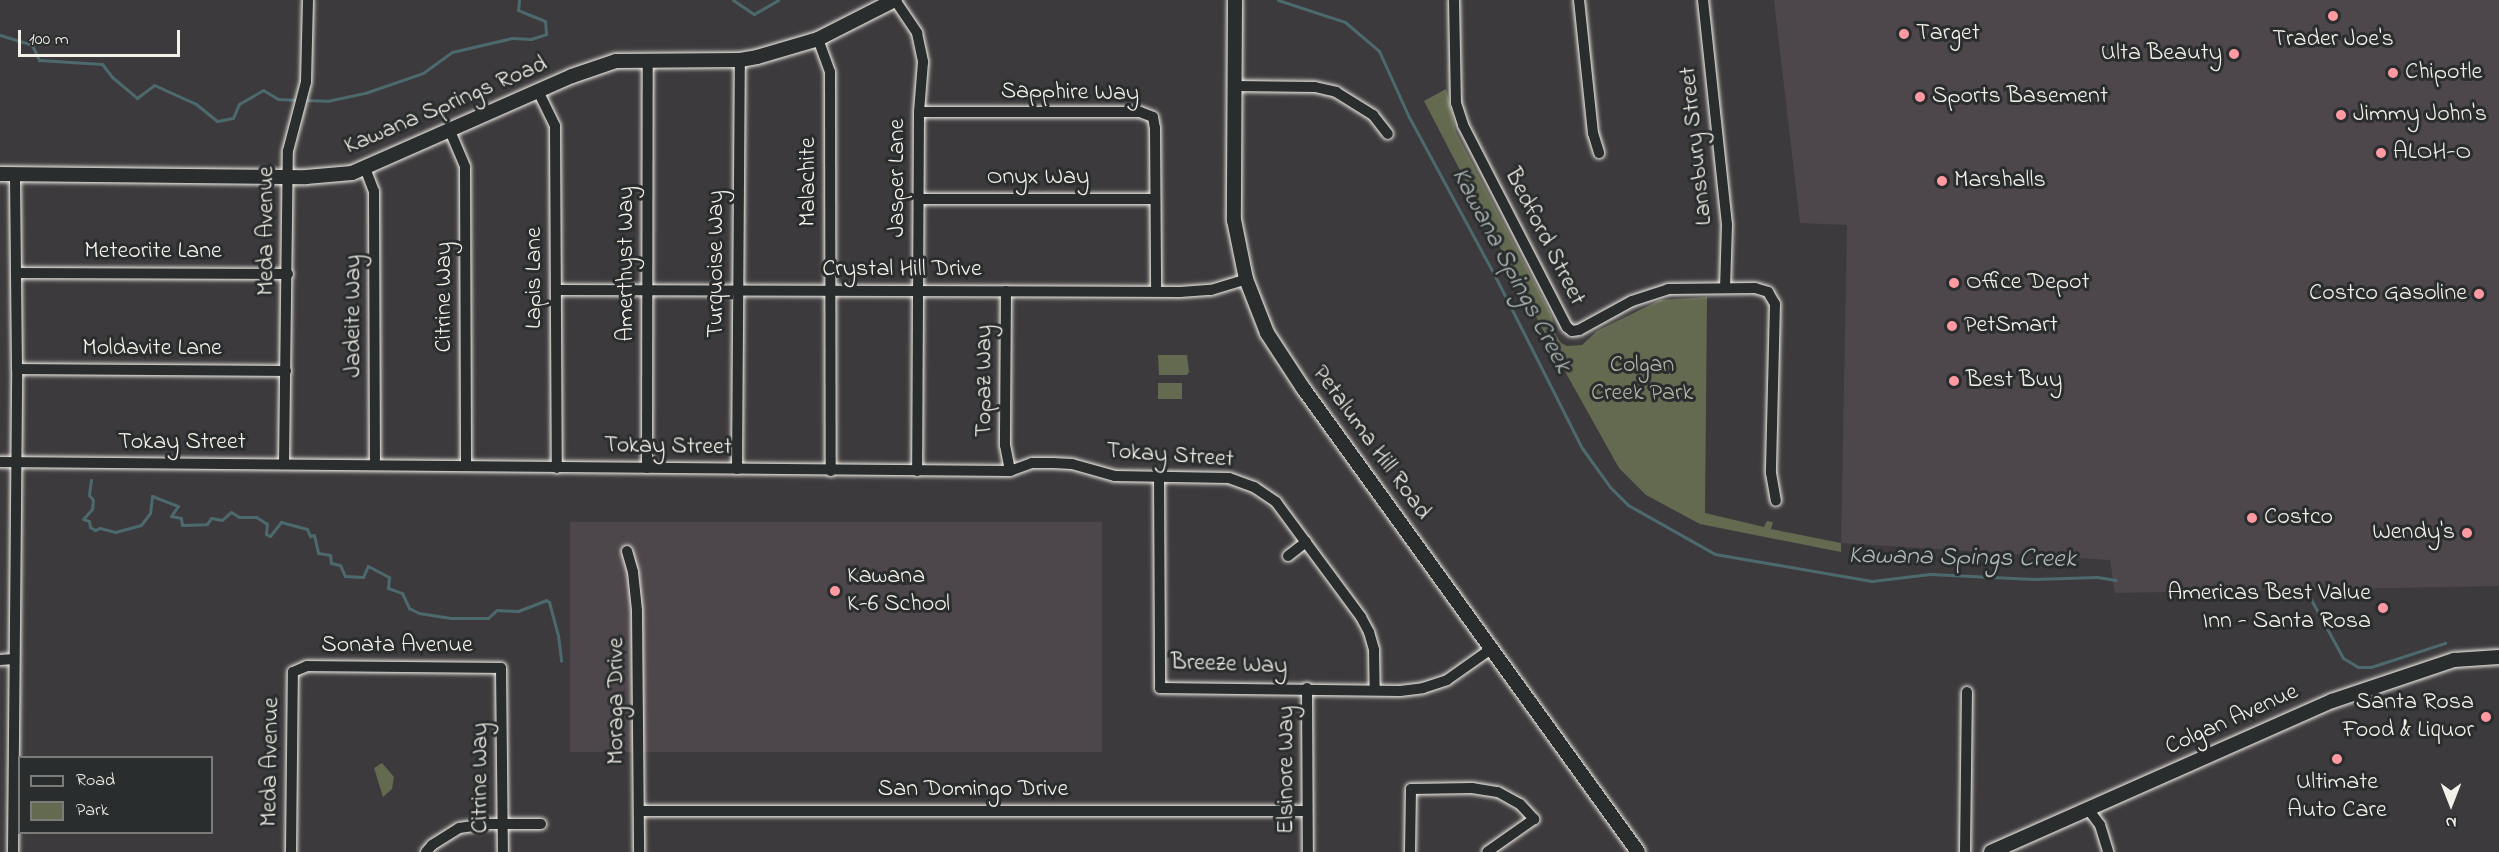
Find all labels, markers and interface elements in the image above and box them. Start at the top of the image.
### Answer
marker: Trader Joe's [2326,9,2340,23]
scale bar [21,18,183,56]
place label: Target [1916,20,1980,48]
place label: Trader Joe's [2272,26,2394,54]
text: 100 m [29,27,69,53]
marker: Target [1897,27,1911,41]
place label: Ulta Beauty [2101,40,2222,68]
marker: Ulta Beauty [2227,47,2241,61]
street label: Kawana Springs Road [340,50,552,162]
place label: Chipotle [2405,59,2482,87]
street label: Lansbury Street [1674,65,1720,227]
marker: Chipotle [2386,66,2400,80]
street label: Sapphire Way [1000,77,1140,109]
place label: Sports Basement [1932,83,2108,111]
marker: Sports Basement [1913,90,1927,104]
place label: Jimmy John's [2353,101,2487,129]
marker: Jimmy John's [2334,108,2348,122]
street label: Jasper Lane [884,119,912,237]
street label: Malachite [795,137,823,227]
place label: ALOH-O [2393,139,2471,167]
marker: ALOH-O [2374,146,2388,160]
water label: Kawana Spings Creek [1443,163,1577,379]
street label: Onyx Way [987,164,1089,192]
street label: Bedford Street [1497,164,1591,310]
street label: Meda Avenue [253,166,281,296]
place label: Marshalls [1954,167,2046,195]
marker: Marshalls [1935,174,1949,188]
street label: Amerthyst Way [613,186,641,342]
street label: Turquoise Way [703,190,731,338]
street label: Lapis Lane [521,227,549,329]
street label: Meteorite Lane [84,238,222,266]
street label: Citrine Way [431,242,459,352]
street label: Jadeite Way [340,255,368,377]
street label: Crystal Hill Drive [822,256,982,284]
place label: Office Depot [1966,269,2090,297]
marker: Office Depot [1947,276,1961,290]
place label: Costco Gasoline [2309,280,2467,308]
marker: Costco Gasoline [2472,287,2486,301]
place label: PetSmart [1964,312,2058,340]
marker: PetSmart [1945,319,1959,333]
street label: Topaz Way [971,325,999,437]
street label: Moldavite Lane [82,335,222,363]
park label: Colgan Creek Park [1591,352,1693,408]
street label: Petaluma Hill Road [1305,360,1437,526]
place label: Best Buy [1966,367,2062,395]
marker: Best Buy [1947,374,1961,388]
street label: Tokay Street [118,429,246,457]
street label: Tokay Street [604,431,732,463]
street label: Tokay Street [1105,437,1235,475]
place label: Costco [2264,504,2333,532]
marker: Costco [2245,511,2259,525]
place label: Wendy's [2372,519,2455,547]
marker: Wendy's [2460,526,2474,540]
water label: Kawana Spings Creek [1848,541,2076,577]
place label: Kawana K-6 School [847,563,950,619]
place label: Americas Best Value Inn - Santa Rosa [2167,580,2371,636]
marker: Kawana K-6 School [828,584,842,598]
marker: Americas Best Value Inn - Santa Rosa [2376,601,2390,615]
street label: Sonata Avenue [321,632,473,660]
street label: Moraga Drive [603,637,631,765]
street label: Breeze Way [1170,649,1288,681]
street label: Colgan Avenue [2161,678,2303,762]
place label: Santa Rosa Food & Liquor [2342,689,2474,745]
street label: Meda Avenue [255,697,287,827]
street label: Elsinore Way [1273,706,1301,834]
marker: Santa Rosa Food & Liquor [2479,710,2493,724]
street label: Citrine Way [467,723,495,833]
marker: Ultimate Auto Care [2330,752,2344,766]
legend [18,756,213,834]
text: Road [76,768,115,794]
place label: Ultimate Auto Care [2287,769,2387,825]
north arrow [2421,774,2481,834]
street label: San Domingo Drive [878,776,1068,804]
text: Park [76,798,109,824]
text: N [2446,810,2456,834]

